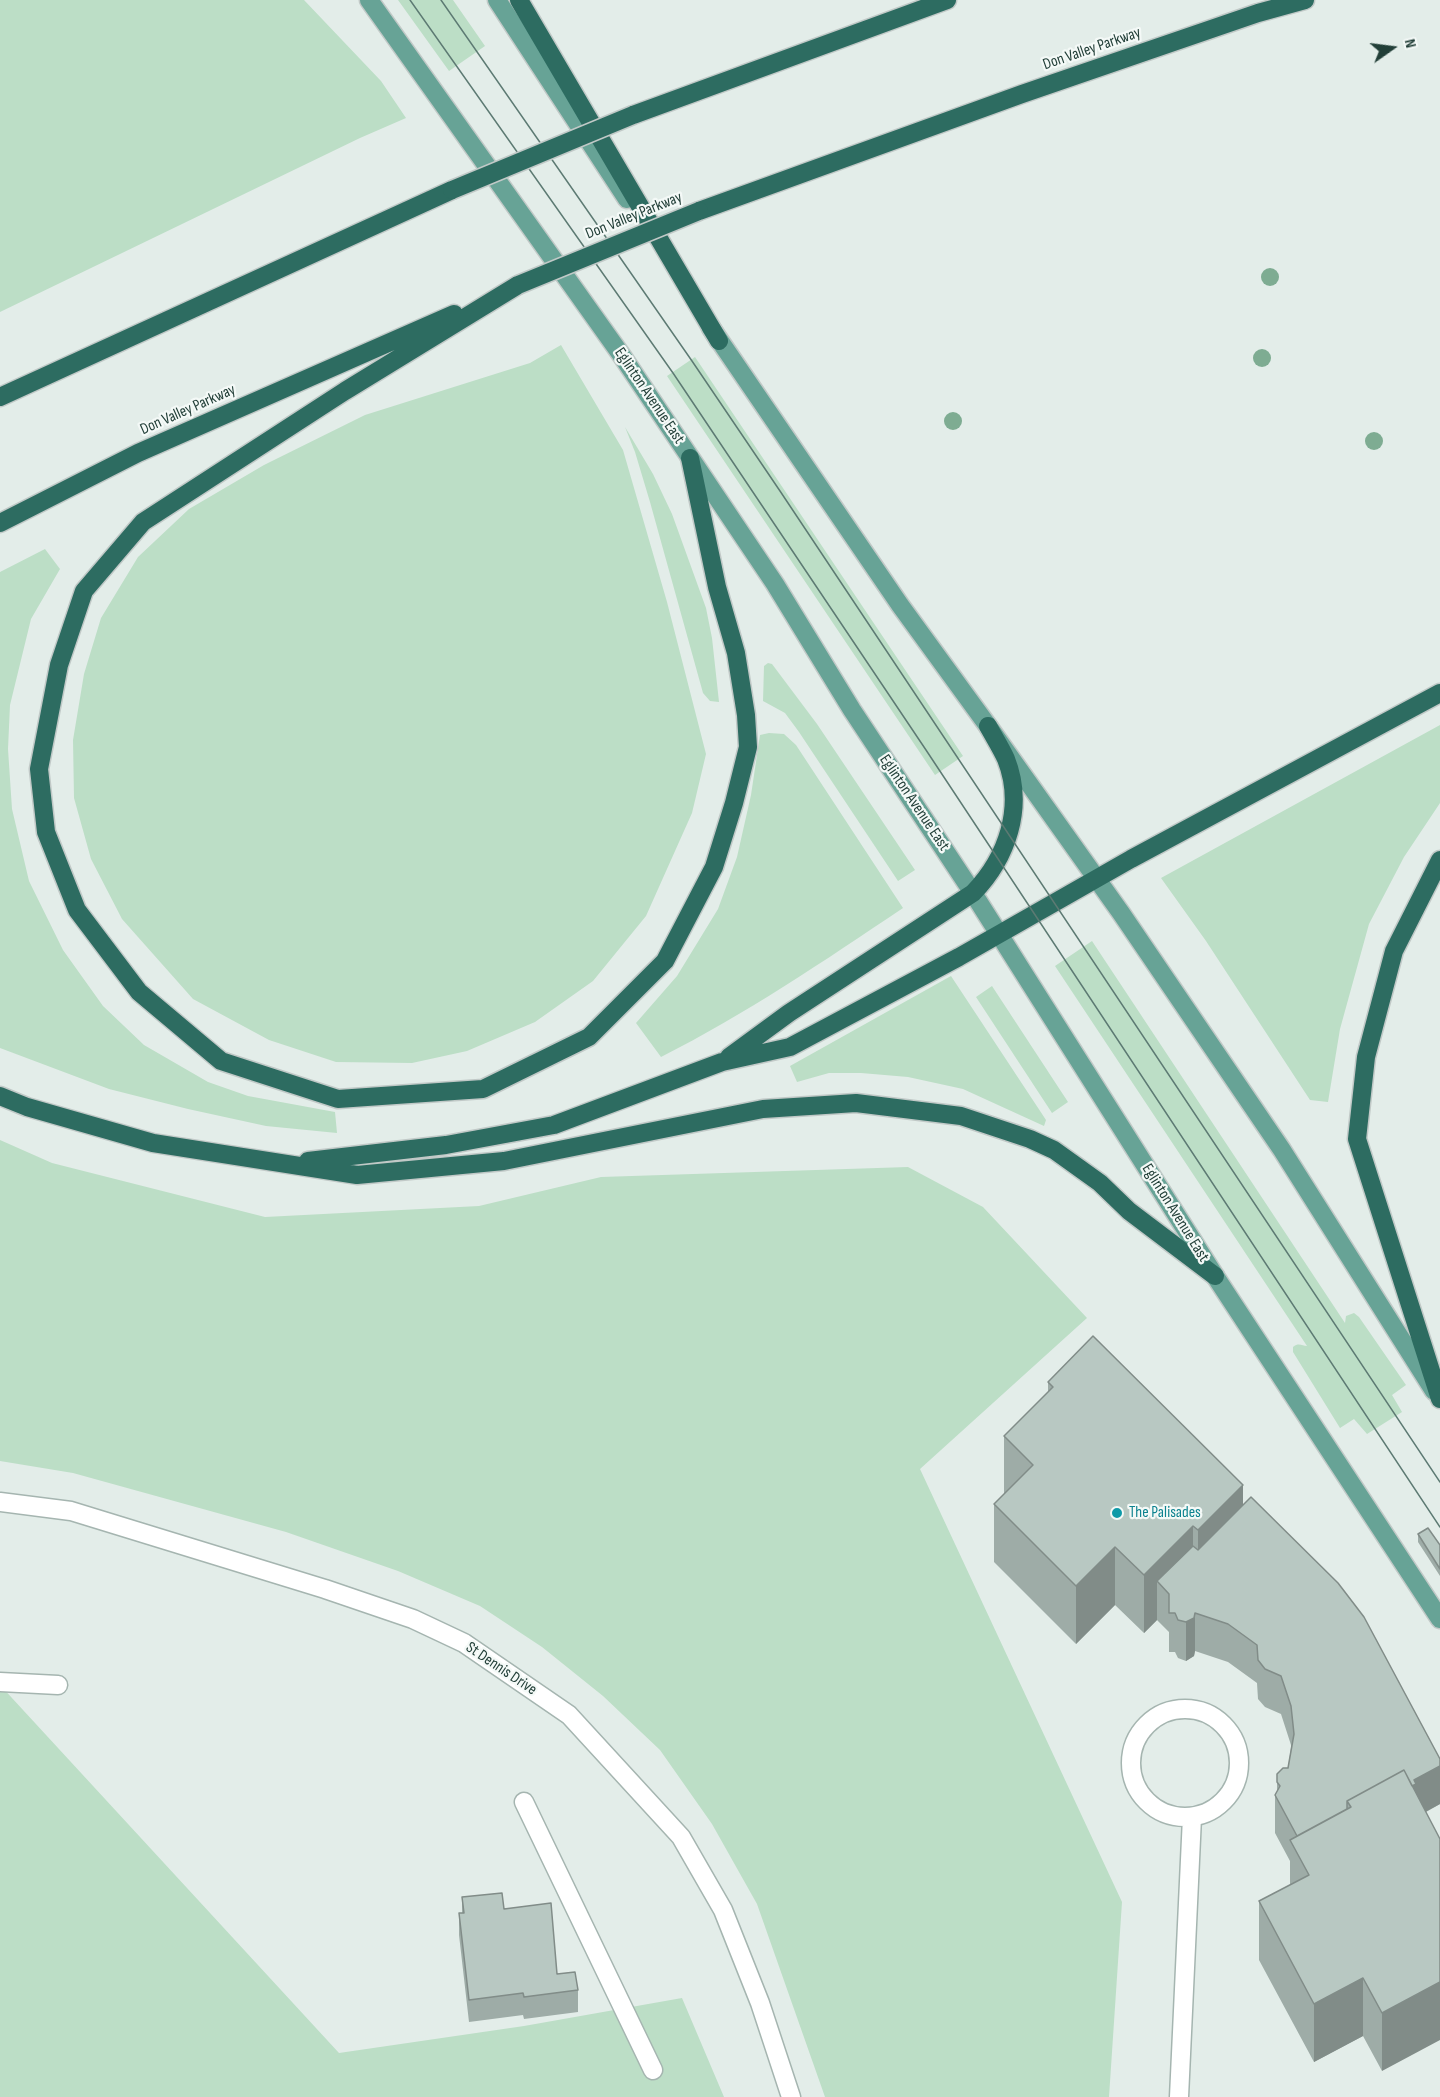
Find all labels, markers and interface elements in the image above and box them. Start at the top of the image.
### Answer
north arrow [1362,18,1422,78]
street label: Don Valley Parkway [1041,23,1143,75]
text: N [1400,37,1420,50]
street label: Don Valley Parkway [583,188,685,244]
street label: Eglinton Avenue East [610,344,688,448]
street label: Don Valley Parkway [137,380,239,440]
street label: Eglinton Avenue East [875,751,953,855]
street label: Eglinton Avenue East [1137,1161,1213,1265]
place label: The Palisades [1129,1503,1201,1523]
marker: The Palisades [1110,1506,1124,1520]
street label: St Dennis Drive [462,1638,540,1700]

